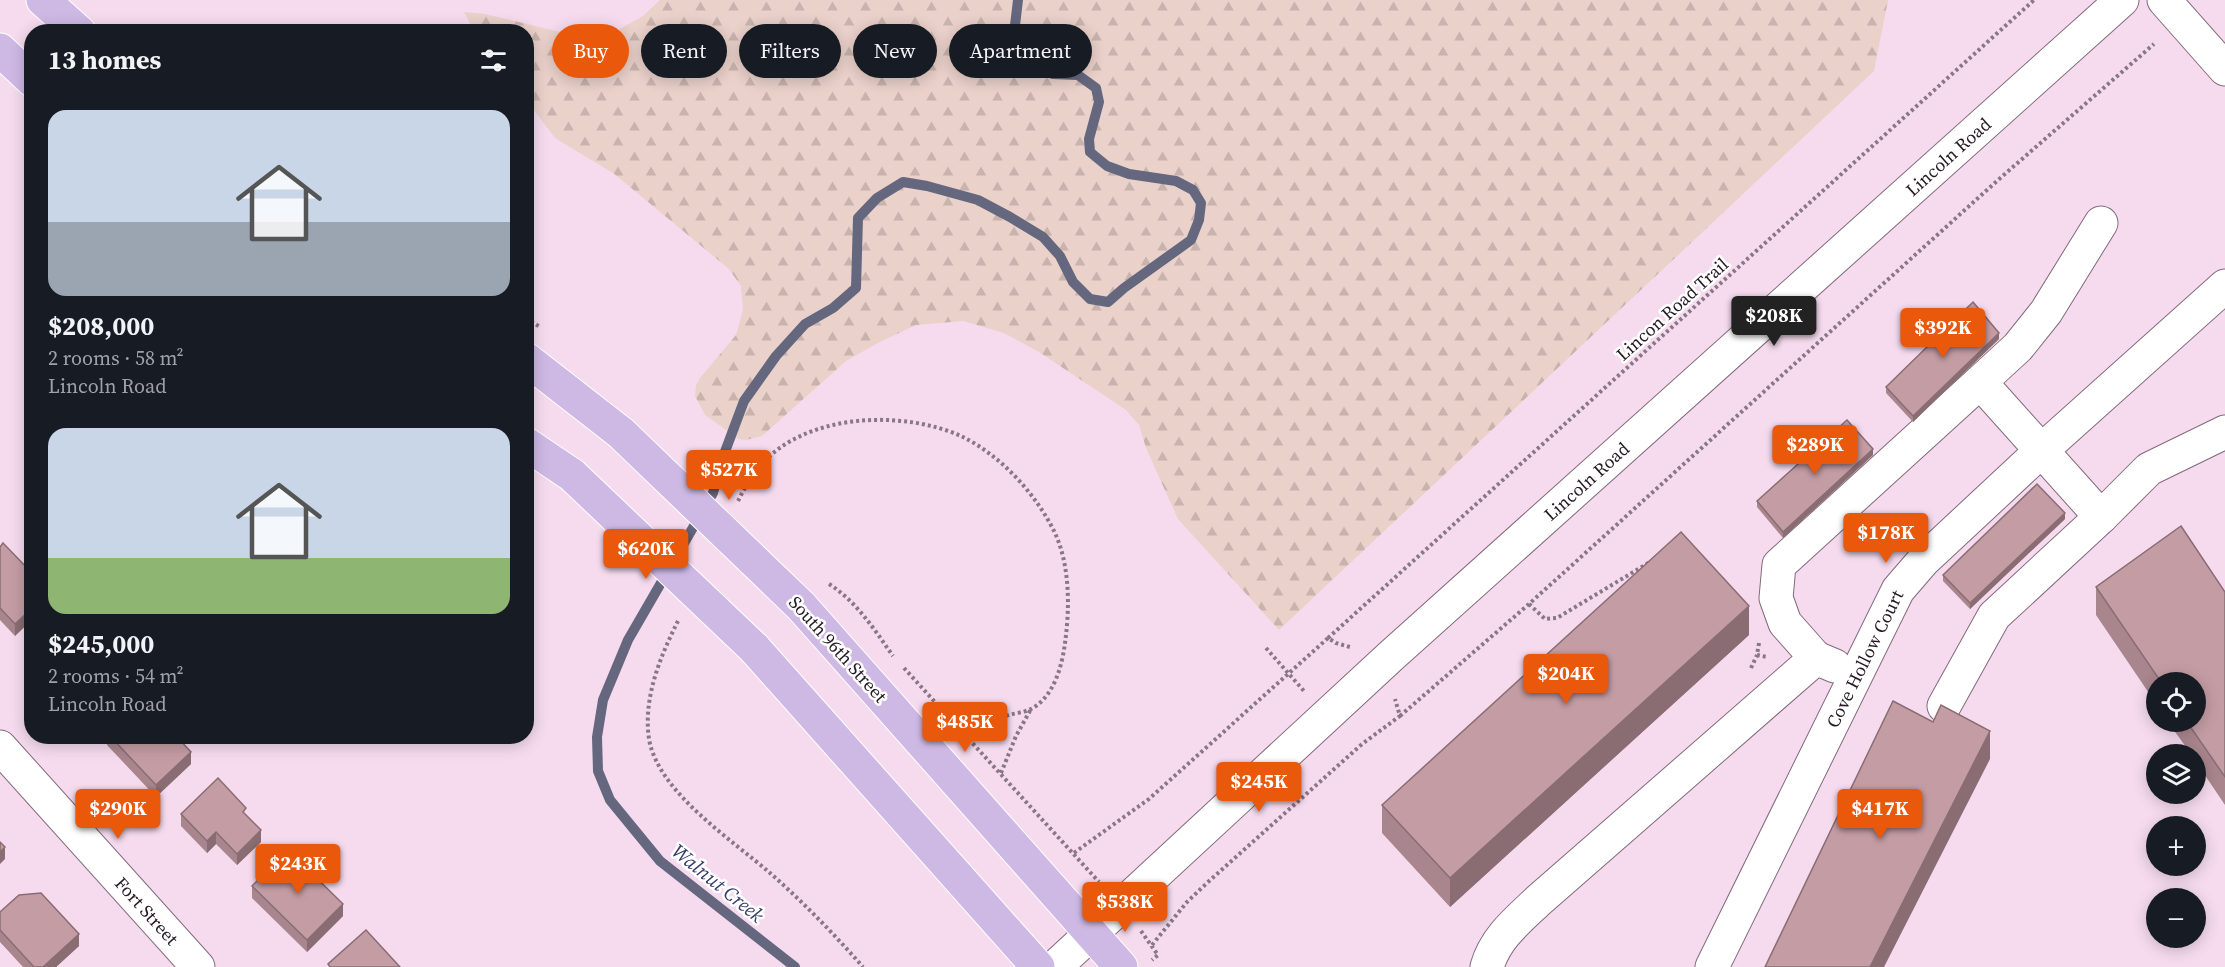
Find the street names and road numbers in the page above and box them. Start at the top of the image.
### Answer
street label: Lincoln Road [1900,111,1996,201]
street label: Lincon Road Trail [1610,252,1734,366]
street label: Lincoln Road [1538,436,1634,526]
street label: Cove Hollow Court [1820,585,1909,732]
street label: South 96th Street [783,590,893,708]
street label: Fort Street [110,871,185,950]

